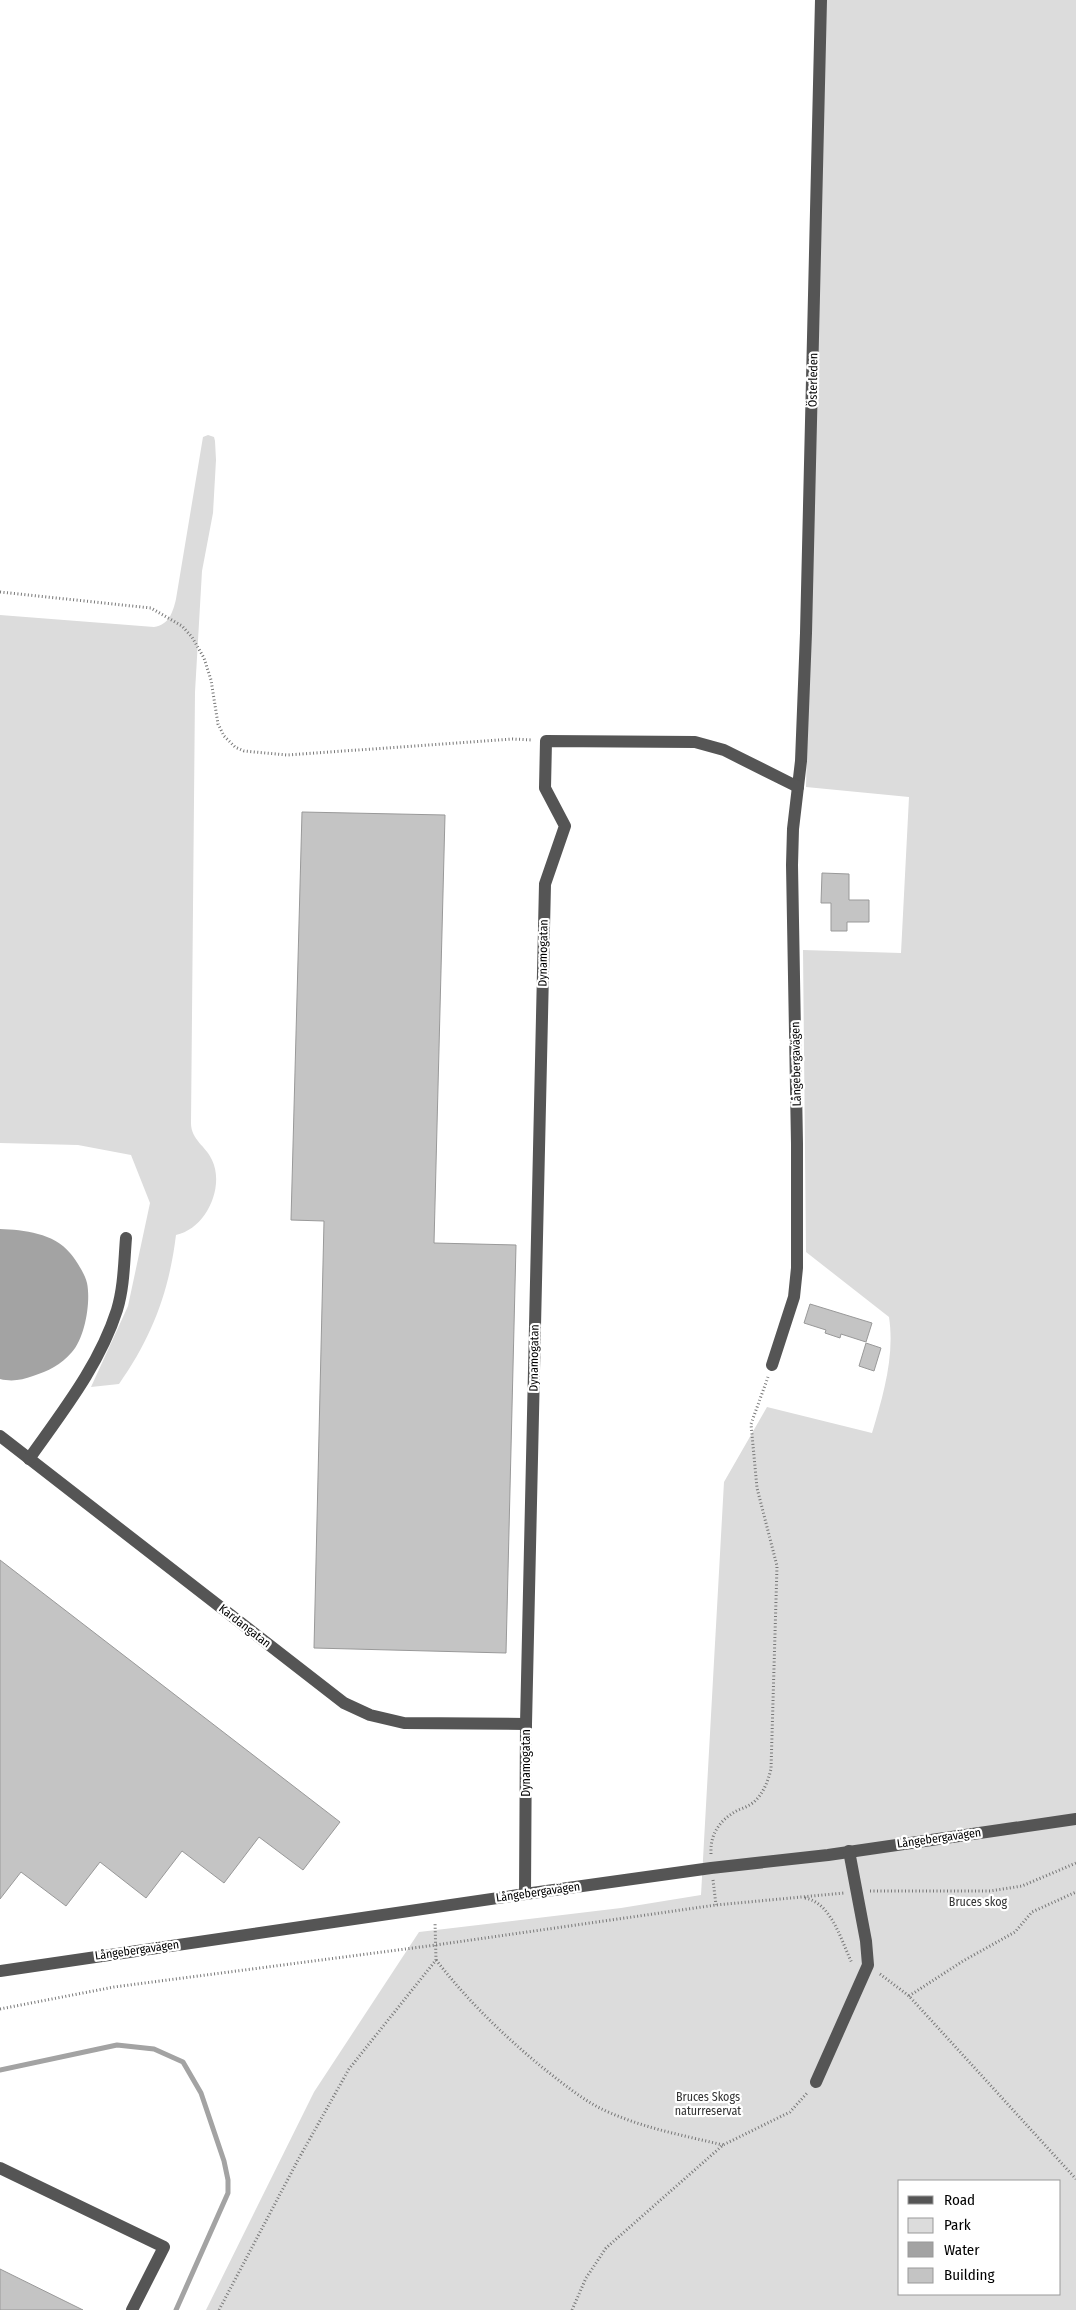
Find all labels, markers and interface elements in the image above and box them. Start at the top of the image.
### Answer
street label: Österleden [804,353,820,407]
street label: Dynamogatan [535,919,551,987]
street label: Långebergavägen [788,1021,804,1107]
street label: Dynamogatan [526,1324,542,1392]
street label: Kardangatan [216,1601,274,1651]
street label: Dynamogatan [519,1729,533,1797]
street label: Långebergavägen [896,1825,982,1851]
street label: Långebergavägen [495,1879,581,1905]
park label: Bruces skog [949,1895,1008,1909]
street label: Långebergavägen [94,1937,180,1963]
park label: Bruces Skogs naturreservat [675,2090,741,2118]
legend [898,2180,1061,2295]
text: Road [944,2191,975,2209]
text: Park [944,2216,971,2234]
text: Water [944,2241,980,2259]
text: Building [944,2266,995,2284]

